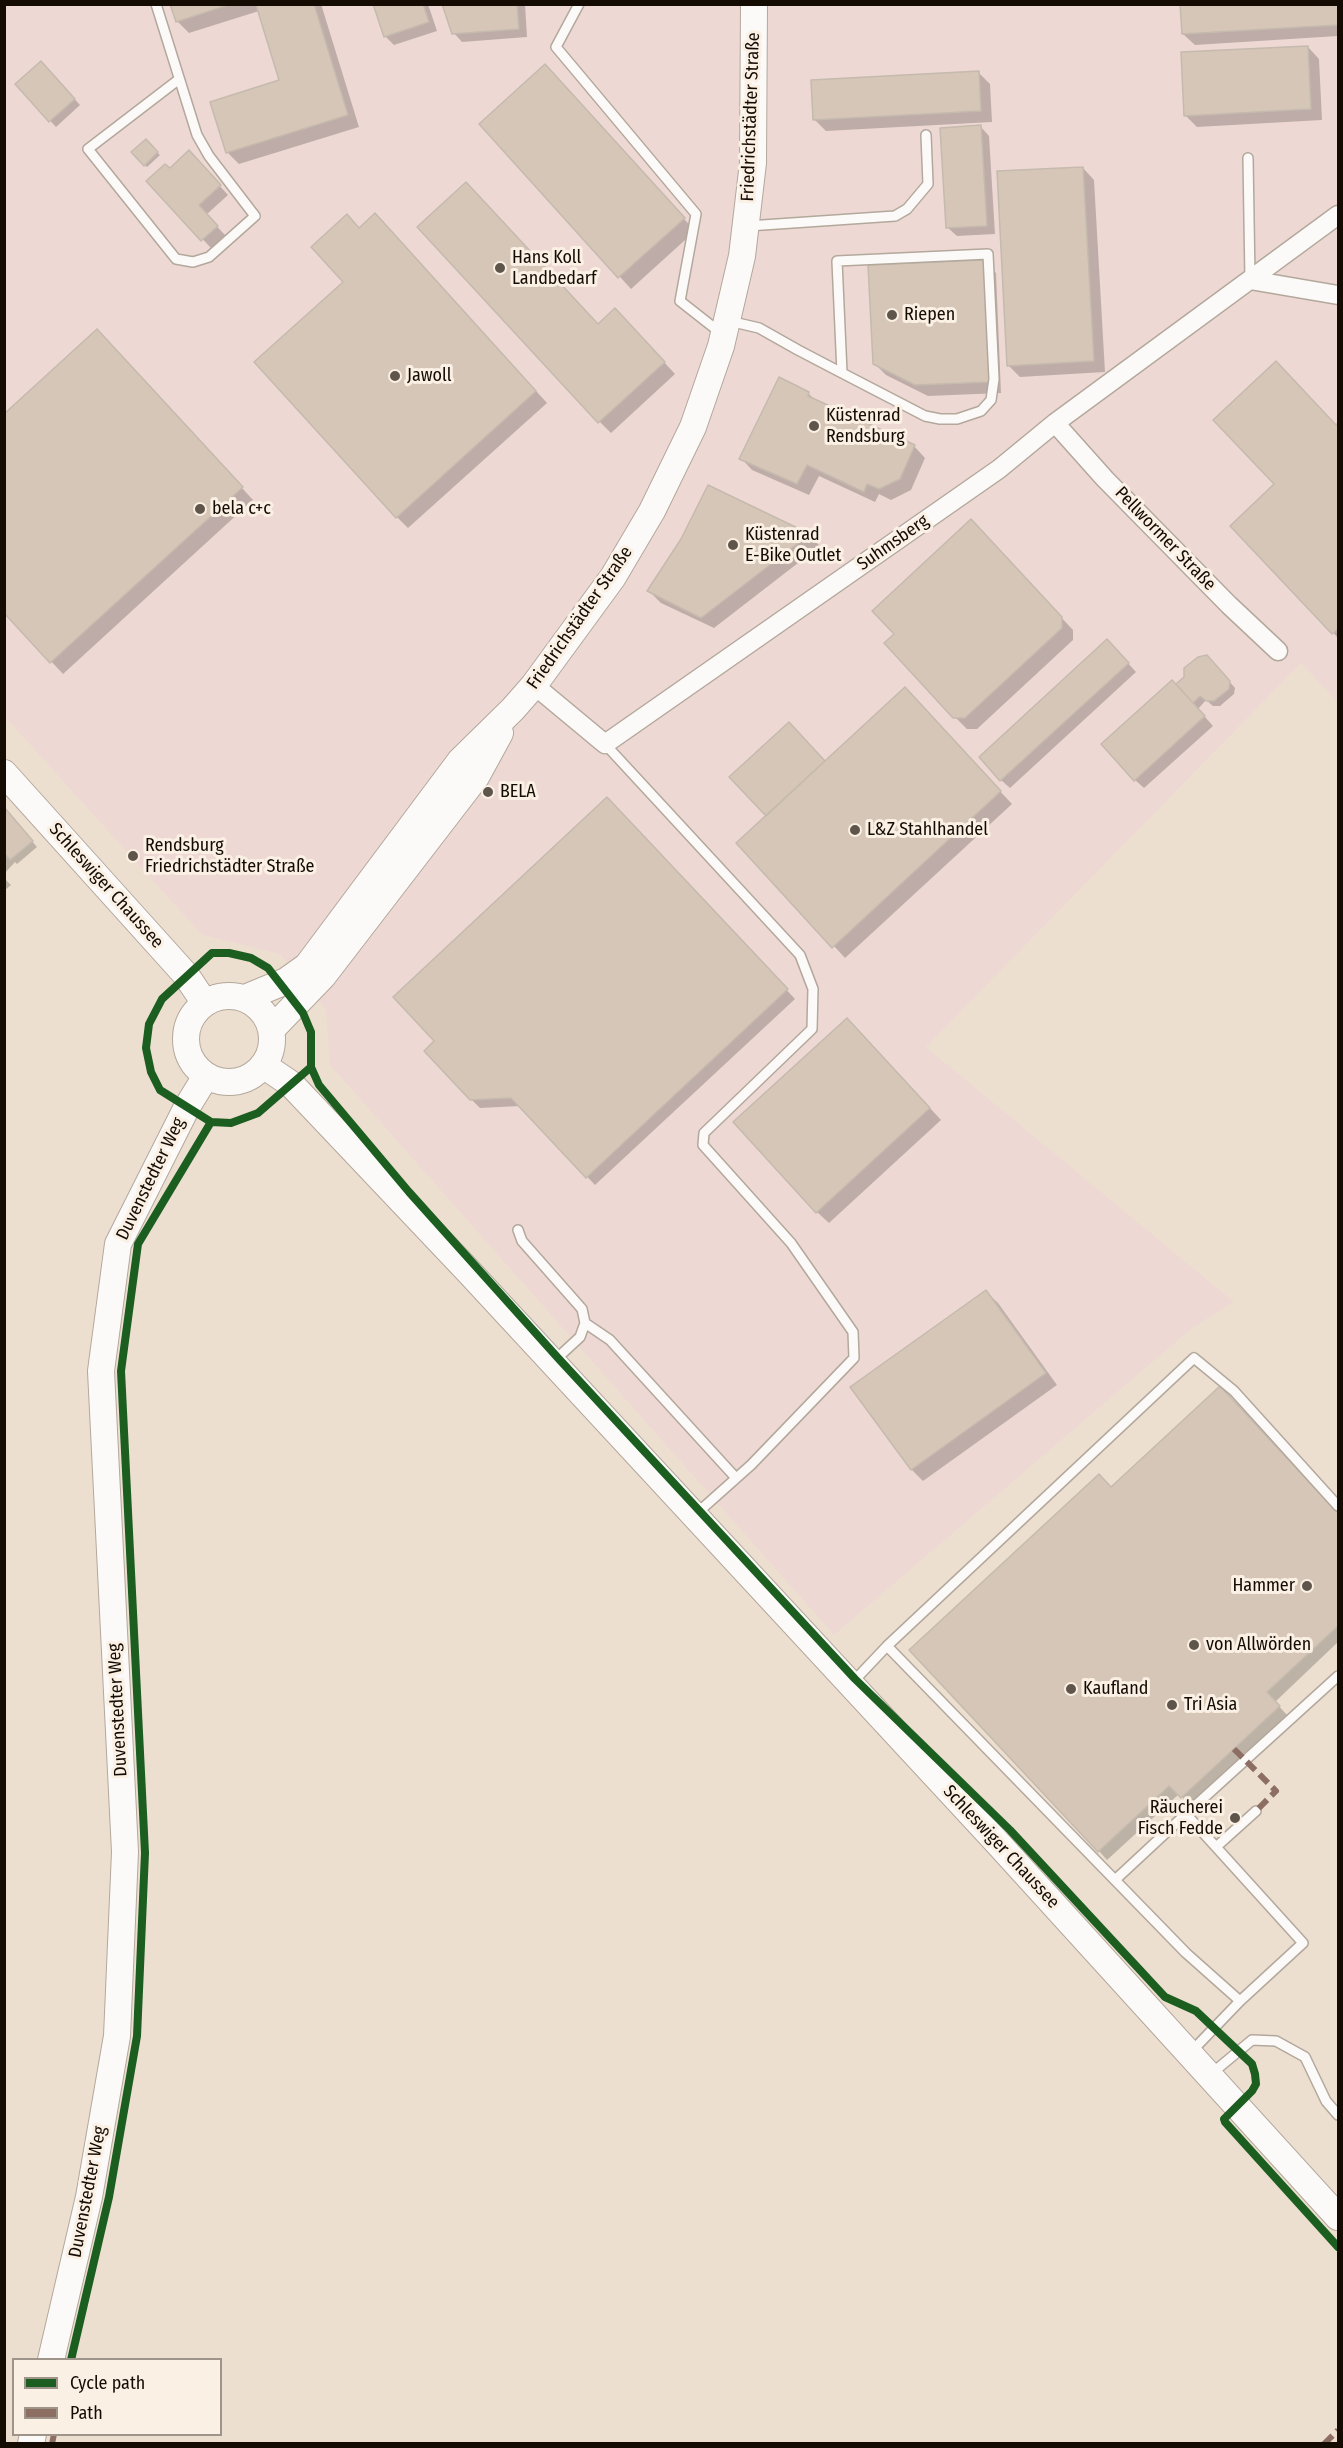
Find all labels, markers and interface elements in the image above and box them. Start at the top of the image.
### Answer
street label: Friedrichstädter Straße [737,32,765,202]
place label: Hans Koll Landbedarf [512,247,597,290]
marker: Hans Koll Landbedarf [493,261,507,275]
place label: Riepen [904,304,955,326]
marker: Riepen [885,308,899,322]
place label: Jawoll [407,365,451,387]
marker: Jawoll [388,369,402,383]
place label: Küstenrad Rendsburg [826,405,905,448]
marker: Küstenrad Rendsburg [807,419,821,433]
street label: Pellwormer Straße [1110,483,1220,595]
place label: bela c+c [212,498,271,520]
marker: bela c+c [193,502,207,516]
street label: Suhmsberg [853,511,933,575]
place label: Küstenrad E-Bike Outlet [745,524,841,566]
marker: Küstenrad E-Bike Outlet [726,538,740,552]
street label: Friedrichstädter Straße [523,542,637,694]
place label: BELA [500,781,536,803]
marker: BELA [481,785,495,799]
street label: Schleswiger Chaussee [44,819,168,953]
place label: L&Z Stahlhandel [867,819,988,841]
marker: L&Z Stahlhandel [848,823,862,837]
place label: Rendsburg Friedrichstädter Straße [145,835,314,878]
marker: Rendsburg Friedrichstädter Straße [126,849,140,863]
street label: Duvenstedter Weg [112,1114,190,1244]
place label: Hammer [1232,1575,1295,1597]
marker: Hammer [1300,1579,1314,1593]
place label: von Allwörden [1206,1634,1311,1656]
marker: von Allwörden [1187,1638,1201,1652]
street label: Duvenstedter Weg [104,1643,132,1777]
place label: Kaufland [1083,1678,1148,1700]
marker: Kaufland [1064,1682,1078,1696]
place label: Tri Asia [1184,1694,1237,1716]
marker: Tri Asia [1165,1698,1179,1712]
street label: Schleswiger Chaussee [938,1781,1064,1913]
place label: Räucherei Fisch Fedde [1138,1797,1223,1840]
marker: Räucherei Fisch Fedde [1228,1811,1242,1825]
street label: Duvenstedter Weg [65,2124,111,2260]
legend [12,2358,222,2436]
text: Cycle path [70,2372,145,2394]
text: Path [70,2402,103,2424]

